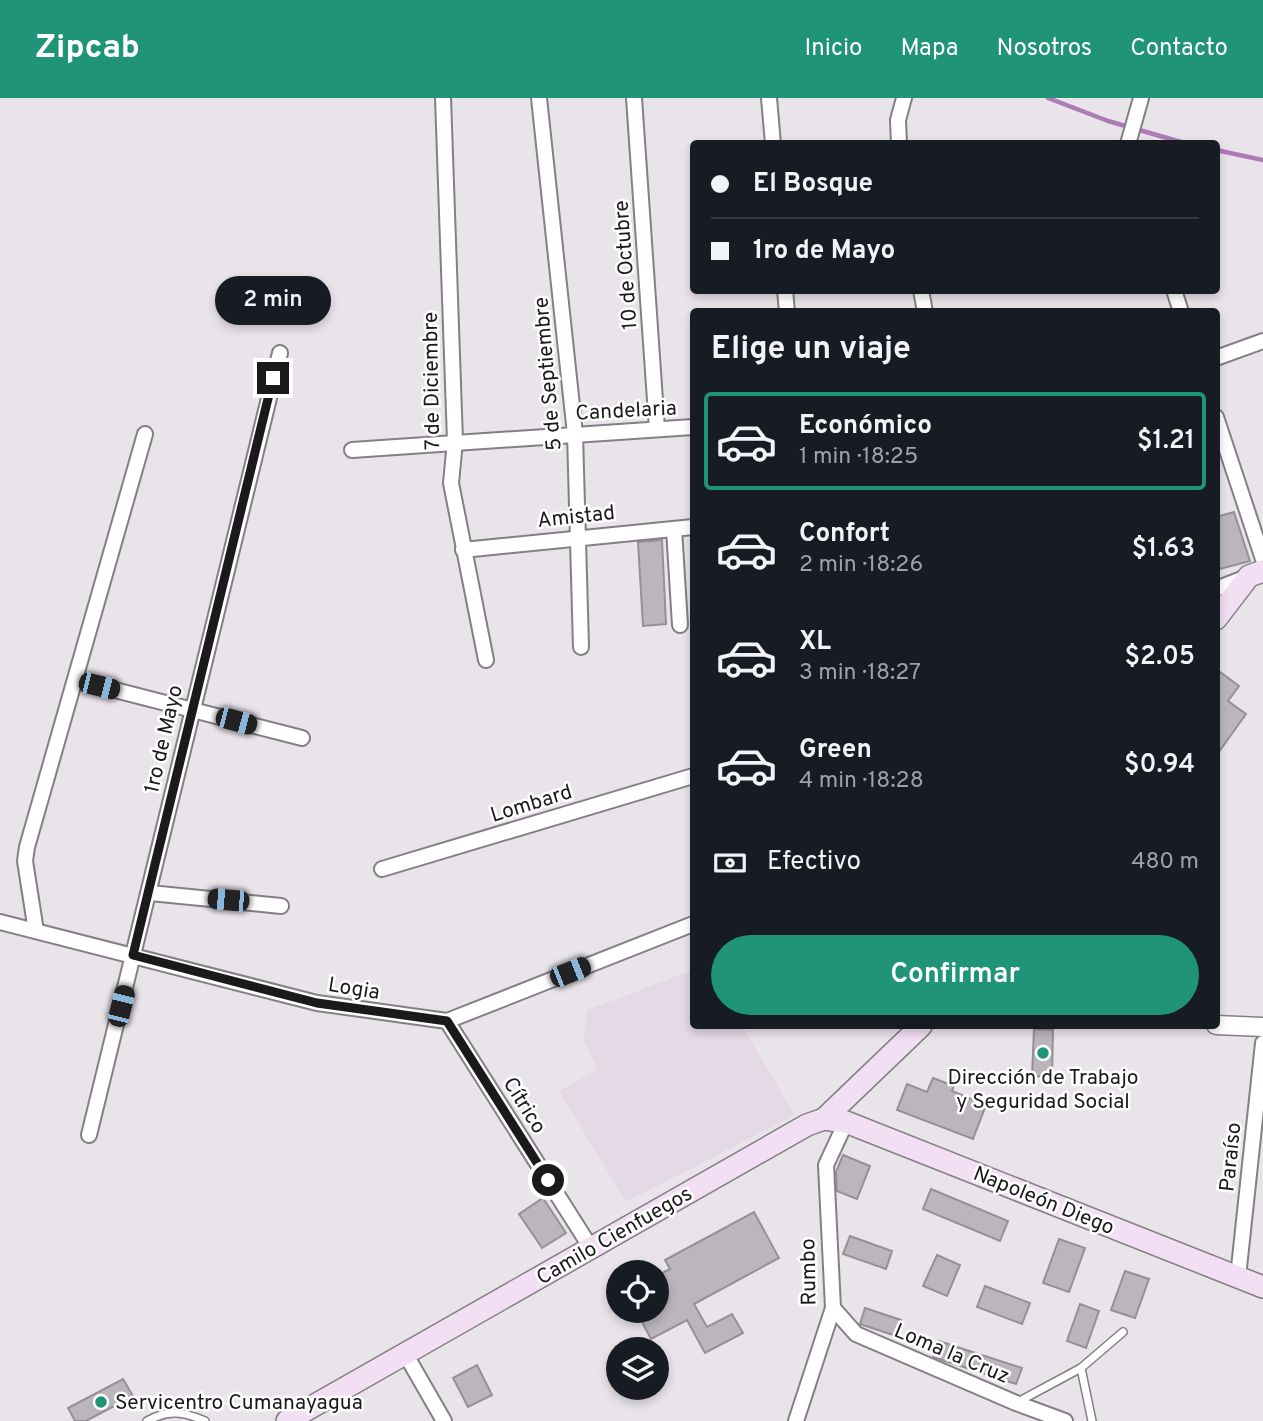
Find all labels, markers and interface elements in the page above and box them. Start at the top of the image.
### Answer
text: Zipcab [35,28,140,70]
text: Inicio [805,34,862,64]
text: Mapa [900,34,959,64]
text: Nosotros [997,34,1092,64]
text: Contacto [1130,34,1228,64]
text: El Bosque [753,168,873,201]
street label: 10 de Octubre [609,199,644,330]
text: 1ro de Mayo [753,235,895,268]
callout: 2 min [215,276,331,326]
text: 2 min [243,286,303,315]
street label: 5 de Septiembre [528,296,569,452]
street label: 7 de Diciembre [418,311,447,450]
text: Elige un viaje [711,330,911,370]
route end [257,362,289,394]
street label: Candelaria [575,395,677,428]
icon: car [715,410,778,473]
text: Económico [799,410,932,443]
text: $1.21 [1137,425,1195,458]
text: 1 min · 18:25 [799,443,918,472]
street label: Amistad [536,500,616,535]
icon: car [715,518,778,581]
text: Confort [799,518,890,551]
text: $1.63 [1132,533,1195,566]
text: 2 min · 18:26 [799,551,923,580]
icon: car [715,626,778,689]
text: XL [799,626,831,659]
text: $2.05 [1124,641,1195,674]
text: 3 min · 18:27 [799,659,921,688]
car [77,671,122,701]
street label: 1ro de Mayo [139,683,190,796]
car [213,705,260,737]
icon: car [715,734,778,797]
text: Green [799,734,872,767]
text: $0.94 [1124,749,1195,782]
text: 4 min · 18:28 [799,767,924,796]
street label: Lombard [487,779,576,830]
icon: cash [711,844,749,882]
text: Efectivo [767,846,861,879]
text: 480 m [1131,848,1199,877]
car [207,888,250,912]
button: Confirmar [711,935,1199,1015]
car [547,954,594,990]
street label: Logia [326,972,382,1007]
car [106,983,137,1029]
marker: Dirección de Trabajo y Seguridad Social [1035,1045,1051,1061]
place label: Dirección de Trabajo y Seguridad Social [947,1065,1139,1116]
street label: Cítrico [496,1072,552,1139]
street label: Paraíso [1214,1121,1249,1193]
street label: Napoleón Diego [969,1161,1118,1242]
route start [532,1164,564,1196]
street label: Camilo Cienfuegos [532,1181,697,1292]
street label: Rumbo [795,1238,824,1306]
map controls [606,1260,669,1400]
button: locate [606,1260,669,1323]
street label: Loma la Cruz [890,1318,1013,1391]
button: layers [606,1337,669,1400]
place label: Servicentro Cumanayagua [115,1390,363,1417]
marker: Servicentro Cumanayagua [93,1394,109,1410]

